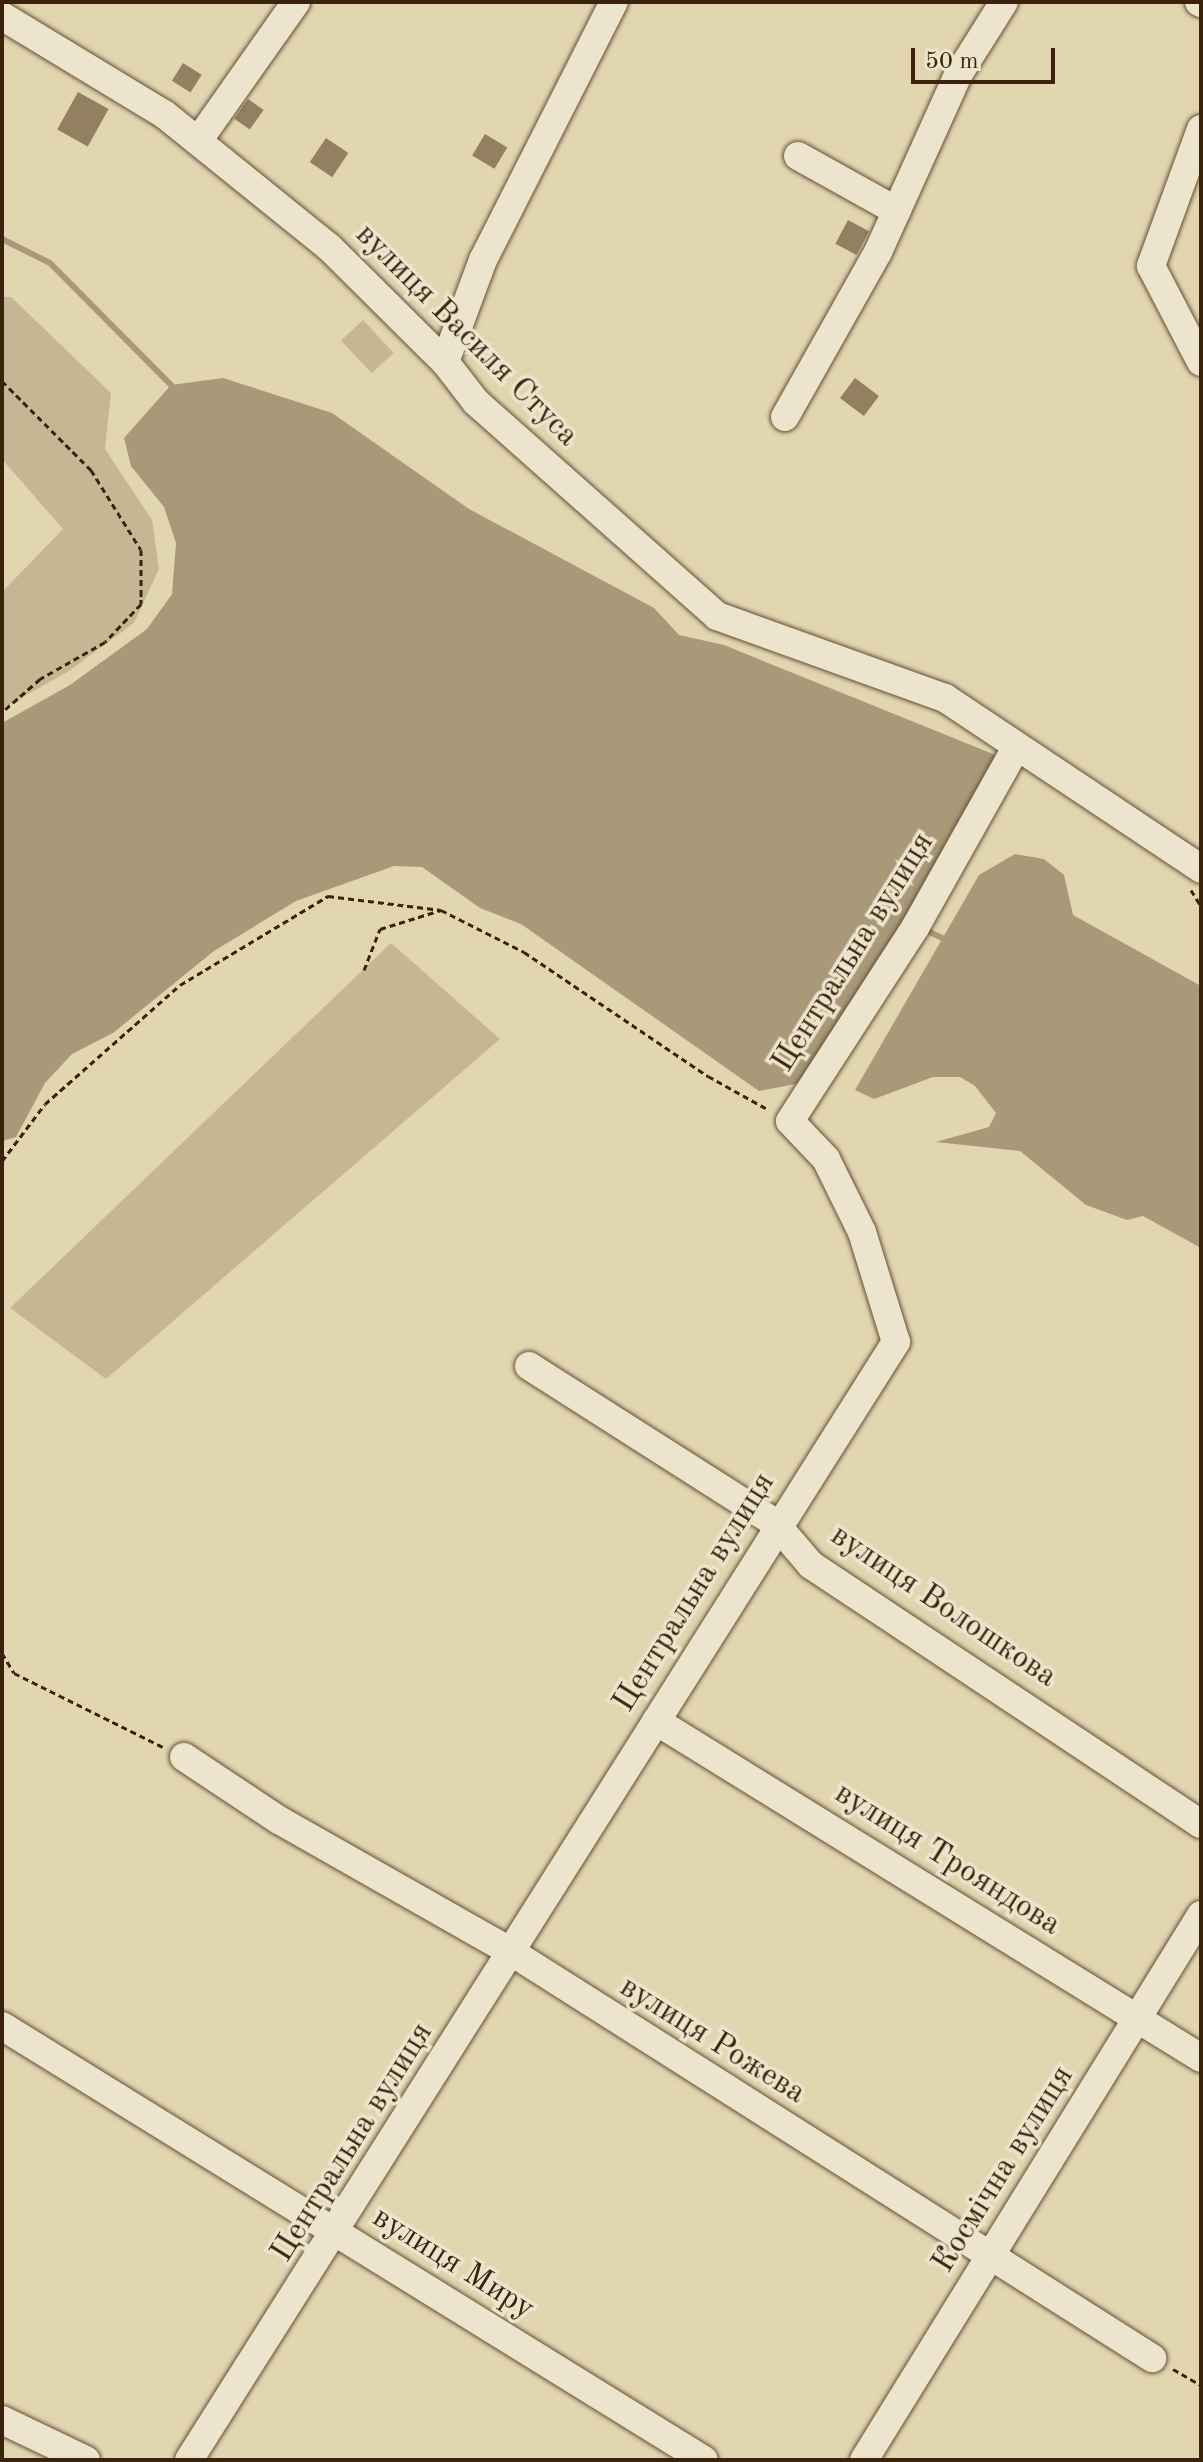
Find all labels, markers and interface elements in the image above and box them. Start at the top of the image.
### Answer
scale bar [915,32,1059,82]
text: 50 m [925,50,979,74]
street label: вулиця Василя Стуса [347,217,585,455]
street label: Центральна вулиця [765,826,943,1080]
street label: Центральна вулиця [606,1466,784,1720]
street label: вулиця Волошкова [823,1517,1063,1697]
street label: вулиця Трояндова [827,1775,1067,1945]
street label: вулиця Рожева [612,1969,812,2113]
street label: Центральна вулиця [264,2016,442,2270]
street label: Космічна вулиця [925,2060,1083,2280]
street label: вулиця Миру [365,2199,541,2329]

